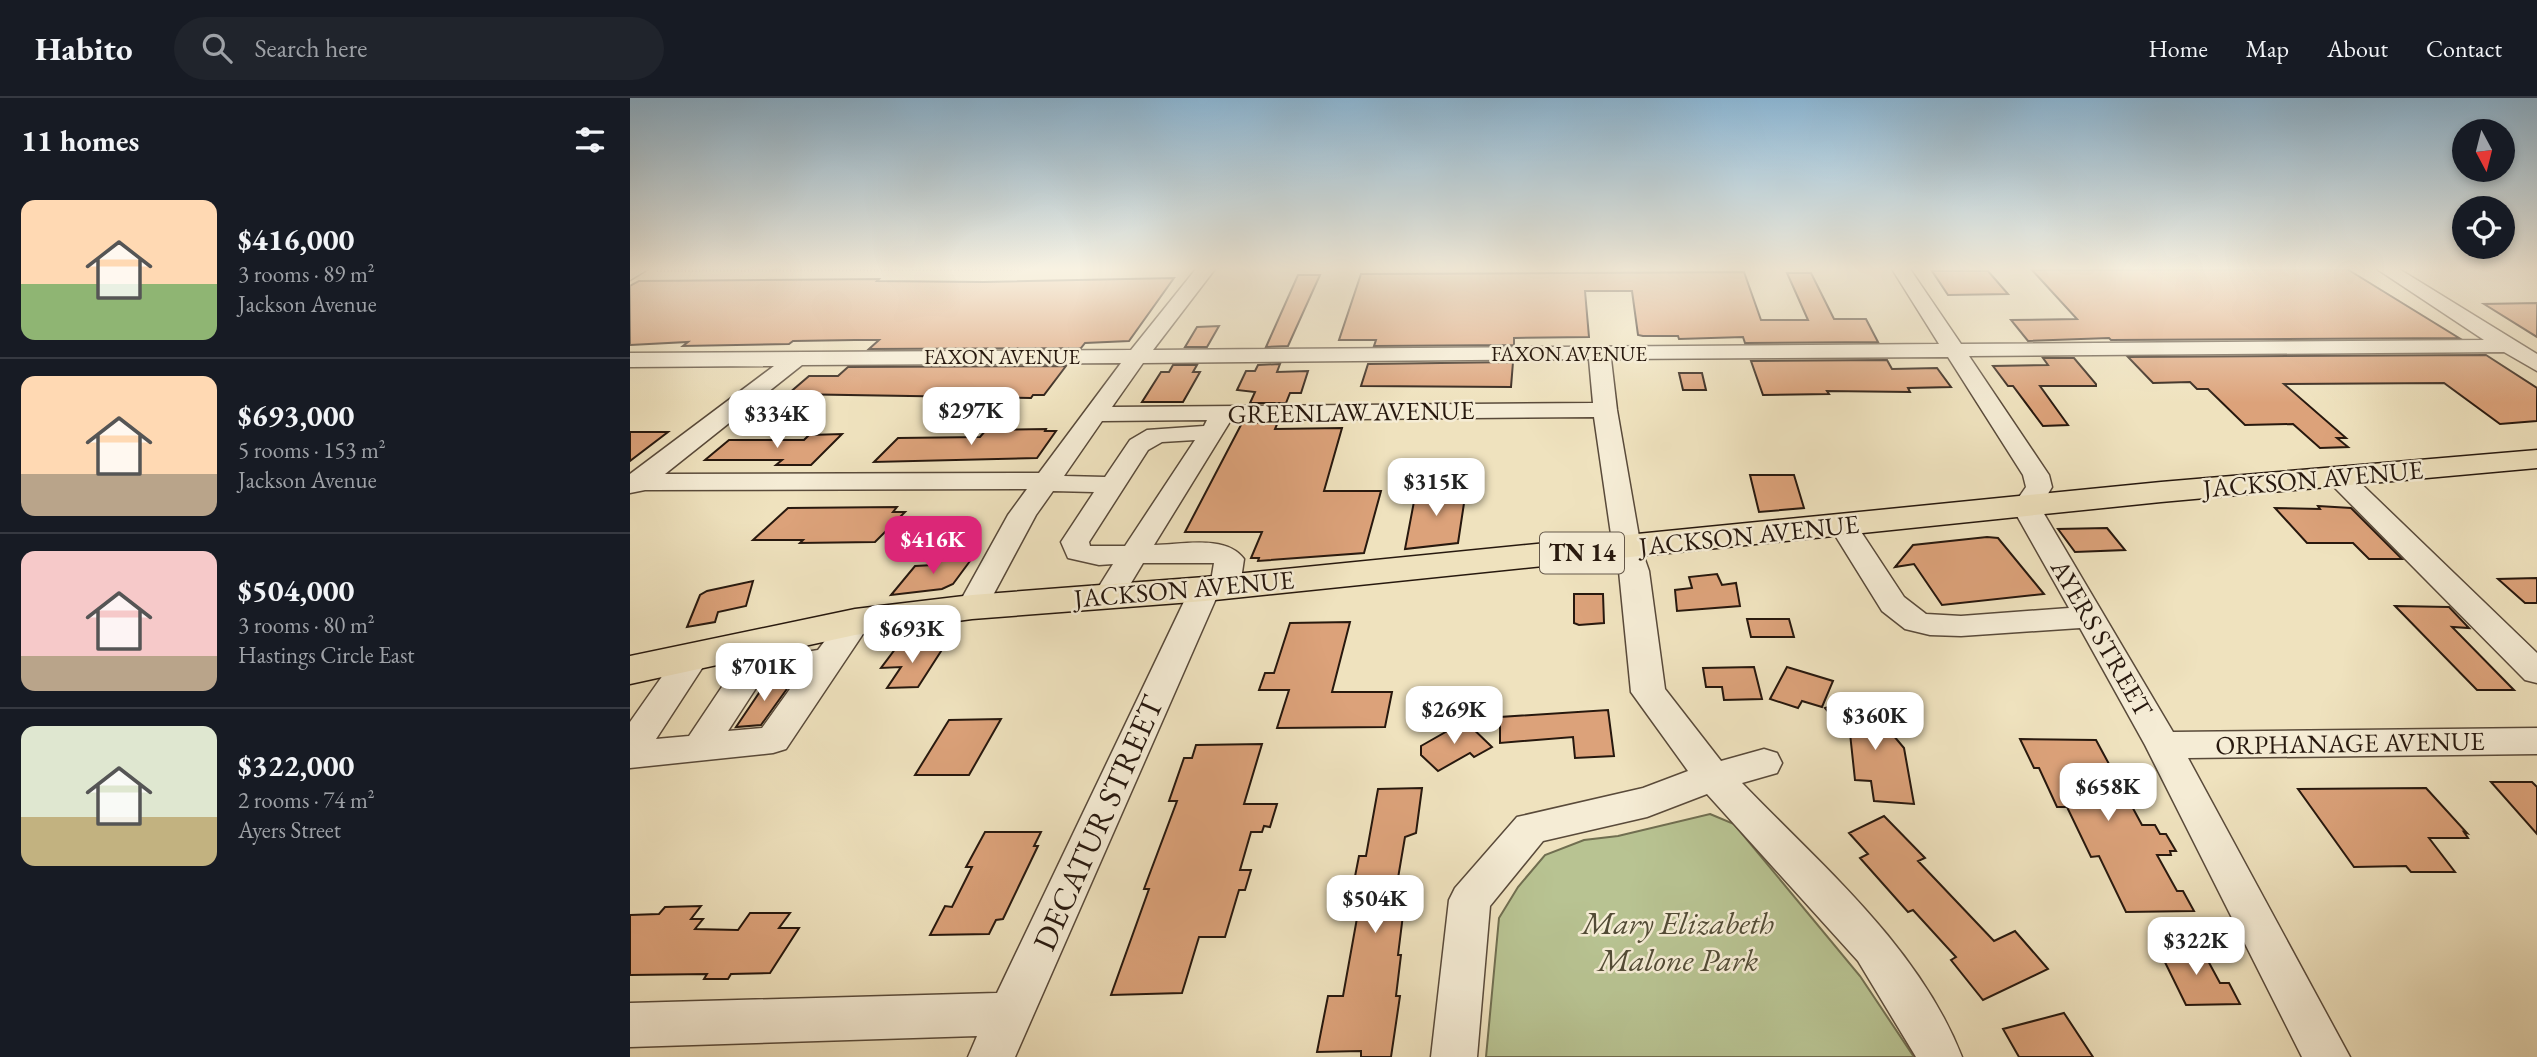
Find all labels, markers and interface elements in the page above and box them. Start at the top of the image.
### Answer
search box [174,17,664,80]
text: Habito [35,27,132,70]
icon: search [198,29,236,67]
text: Search here [254,31,367,65]
text: Home [2148,33,2208,64]
text: Map [2246,33,2289,64]
text: About [2327,33,2388,64]
text: Contact [2426,33,2502,64]
north arrow [2452,119,2515,182]
map controls [2452,119,2515,259]
text: 11 homes [21,121,139,160]
icon: filters [571,121,609,159]
button: locate [2452,196,2515,259]
text: $416,000 [238,220,354,259]
icon: home [77,228,161,312]
text: 3 rooms · 89 m² [238,259,375,289]
text: Jackson Avenue [238,289,377,319]
street label: FAXON AVENUE [1491,340,1647,367]
street label: FAXON AVENUE [924,343,1080,370]
pin: $297K [922,388,1020,447]
pin: $334K [728,390,826,450]
street label: GREENLAW AVENUE [1227,393,1475,431]
text: $297K [939,395,1003,425]
text: $693,000 [238,396,354,435]
text: $334K [745,398,809,428]
icon: home [77,404,161,488]
text: 5 rooms · 153 m² [238,435,386,465]
street label: JACKSON AVENUE [2200,452,2425,506]
pin: $315K [1387,458,1485,518]
text: Jackson Avenue [238,465,377,495]
text: $315K [1404,466,1468,496]
street label: JACKSON AVENUE [1635,507,1861,564]
pin: $416K [884,517,982,576]
text: $416K [901,524,965,554]
road number: TN 14 [1540,532,1624,574]
street label: AYERS STREET [2043,552,2161,723]
street label: JACKSON AVENUE [1071,562,1296,616]
text: $504,000 [238,571,354,610]
icon: home [77,579,161,663]
pin: $693K [863,606,961,665]
text: 3 rooms · 80 m² [238,610,375,640]
text: $693K [880,613,944,643]
text: Hastings Circle East [238,640,415,670]
pin: $701K [715,644,813,703]
text: $701K [732,651,796,681]
pin: $269K [1405,686,1503,746]
street label: DECATUR STREET [1023,688,1173,957]
pin: $360K [1826,692,1924,752]
text: $269K [1422,694,1486,724]
text: $360K [1843,700,1907,730]
street label: ORPHANAGE AVENUE [2215,724,2485,762]
text: $322,000 [238,746,354,785]
icon: home [77,754,161,838]
pin: $658K [2059,764,2157,823]
text: $658K [2076,771,2140,801]
text: 2 rooms · 74 m² [238,785,375,815]
text: Ayers Street [238,815,341,845]
pin: $504K [1326,876,1424,935]
text: $504K [1343,883,1407,913]
park label: Mary Elizabeth Malone Park [1580,902,1775,981]
pin: $322K [2147,918,2245,977]
text: $322K [2164,925,2228,955]

